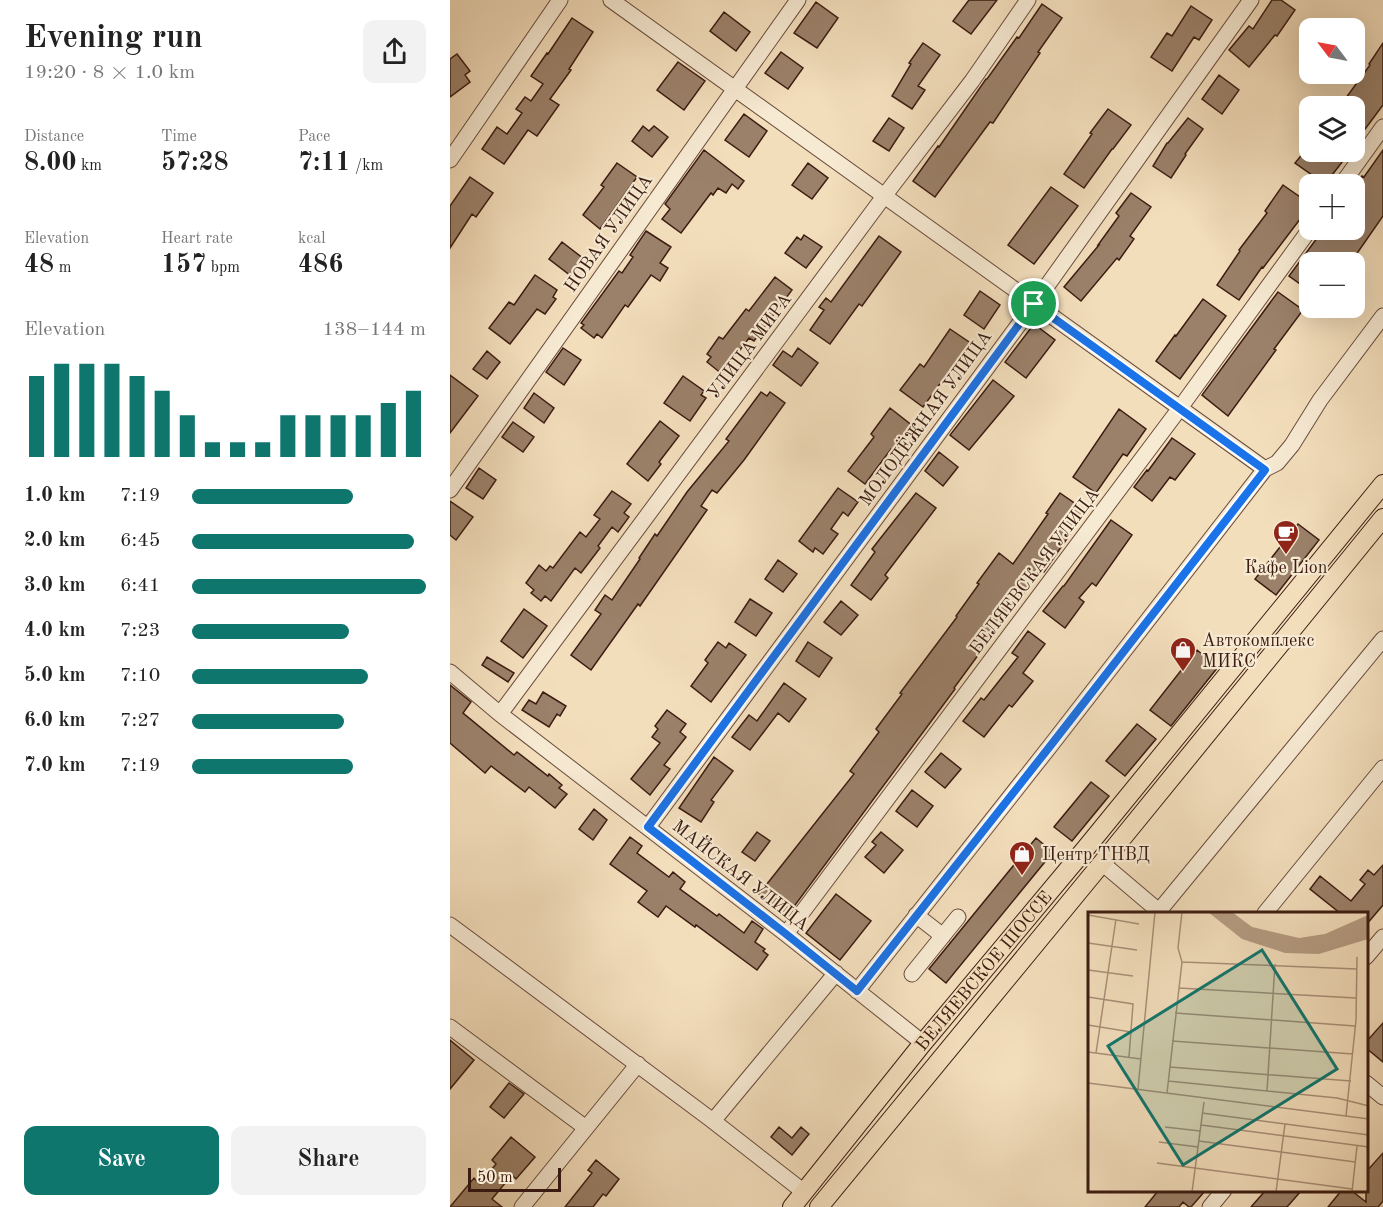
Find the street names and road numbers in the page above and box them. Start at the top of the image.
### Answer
street label: НОВАЯ УЛИЦА [562,171,656,296]
street label: УЛИЦА МИРА [704,290,795,403]
street label: МОЛОДЁЖНАЯ УЛИЦА [854,326,995,510]
street label: БЕЛЯЕВСКАЯ УЛИЦА [967,485,1103,658]
street label: МАЙСКАЯ УЛИЦА [669,814,815,935]
street label: БЕЛЯЕВСКОЕ ШОССЕ [913,888,1056,1055]

